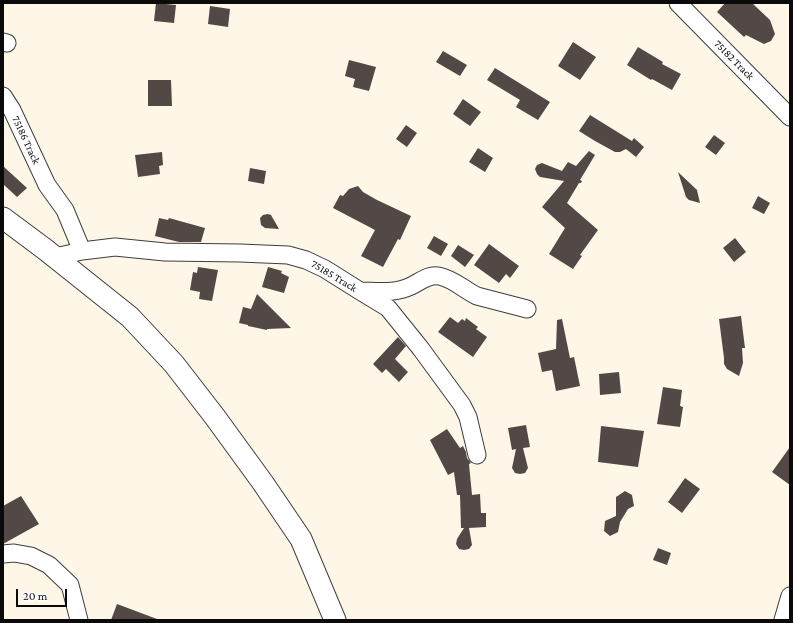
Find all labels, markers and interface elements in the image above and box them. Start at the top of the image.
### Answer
street label: 75182 Track [711,37,757,83]
street label: 75186 Track [9,114,43,166]
street label: 75185 Track [309,257,359,295]
scale bar [18,581,69,607]
text: 20 m [23,589,47,603]

